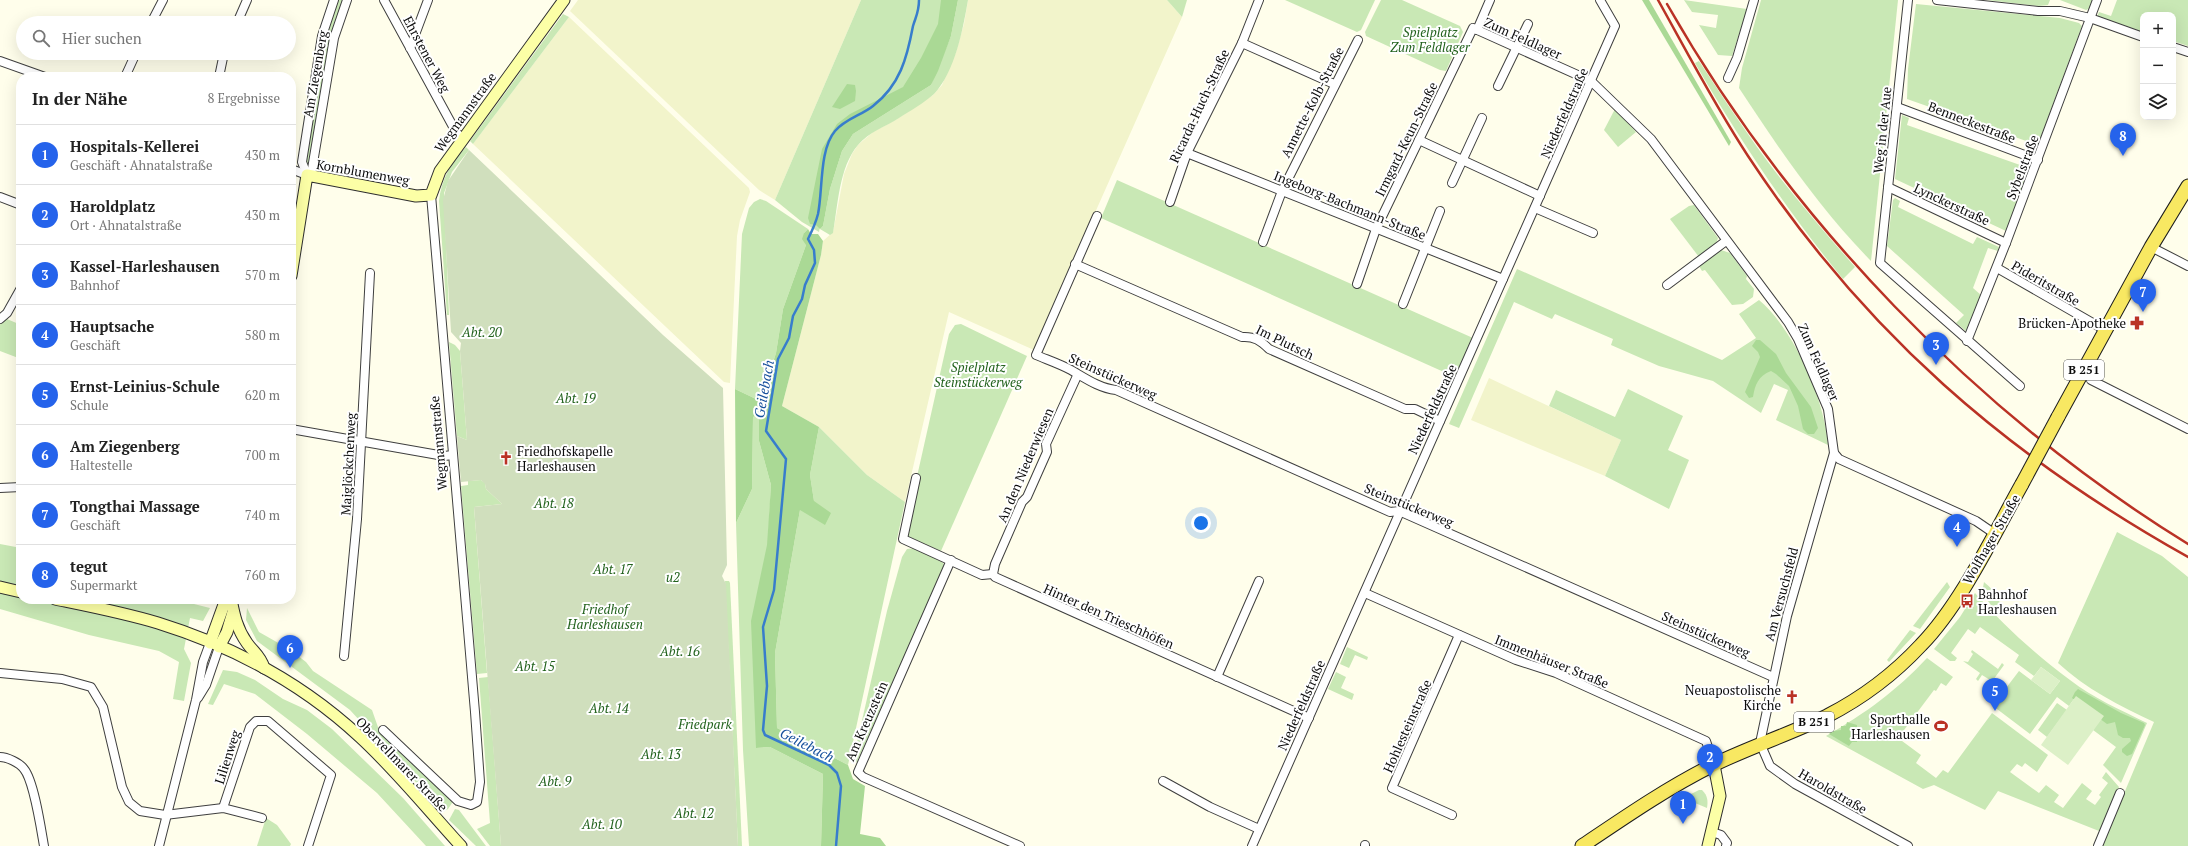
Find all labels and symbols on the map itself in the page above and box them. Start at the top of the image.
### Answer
street label: Ehrstener Weg [399,13,455,96]
street label: Zum Feldlager [1481,13,1565,63]
park label: Spielplatz Zum Feldlager [1390,23,1471,56]
street label: Am Ziegenberg [298,29,332,119]
street label: Annette-Kolb-Straße [1276,43,1348,161]
street label: Ricarda-Huch-Straße [1165,46,1233,166]
street label: Niederfeldstraße [1536,65,1592,161]
street label: Wegmannstraße [430,68,500,156]
street label: Irmgard-Keun-Straße [1370,79,1442,199]
street label: Weg in der Aue [1868,86,1896,174]
street label: Benneckestraße [1926,97,2018,147]
pin: 8 [2110,123,2136,156]
street label: Sybelstraße [2001,132,2043,202]
street label: Kornblumenweg [315,155,411,189]
street label: Ingeborg-Bachmann-Straße [1271,166,1429,244]
street label: Lynckerstraße [1911,179,1993,229]
street label: Pideritstraße [2009,256,2083,310]
pin: 7 [2130,279,2156,312]
place label: Brücken-Apotheke [2018,314,2126,332]
pharmacy icon: Brücken-Apotheke [2129,315,2145,331]
street label: Im Plutsch [1253,320,1317,364]
street label: Zum Feldlager [1794,320,1844,404]
park label: Abt. 20 [461,323,502,341]
pin: 3 [1923,332,1949,365]
street label: Steinstückerweg [1066,348,1160,404]
water label: Geilebach [749,358,778,419]
park label: Spielplatz Steinstückerweg [934,358,1023,391]
road number: B 251 [2064,360,2104,380]
street label: Niederfeldstraße [1403,361,1461,457]
park label: Abt. 19 [555,389,596,407]
street label: Wegmannstraße [425,395,451,491]
street label: An den Niederwiesen [993,405,1057,525]
street label: Maiglöckchenweg [336,412,360,516]
place label: Friedhofskapelle Harleshausen [517,442,613,475]
church icon: Friedhofskapelle Harleshausen [498,450,514,466]
street label: Steinstückerweg [1362,479,1456,531]
street label: Wolfhager Straße [1958,491,2024,587]
park label: Abt. 18 [533,494,574,512]
your location [1191,513,1211,533]
pin: 4 [1944,514,1970,547]
street label: Am Versuchsfeld [1760,545,1802,643]
park label: Abt. 17 [592,560,633,578]
park label: u2 [666,568,680,586]
street label: Hinter den Trieschhöfen [1041,579,1177,653]
place label: Bahnhof Harleshausen [1978,585,2057,618]
bus stop icon: Bahnhof Harleshausen [1959,593,1975,609]
park label: Friedhof Harleshausen [566,600,643,633]
street label: Steinstückerweg [1659,606,1753,662]
street label: Immenhäuser Straße [1492,630,1612,692]
pin: 6 [277,635,303,668]
park label: Abt. 16 [659,642,700,660]
park label: Abt. 15 [514,657,556,675]
street label: Niederfeldstraße [1273,657,1329,753]
street label: Hohlesteinstraße [1378,677,1436,775]
street label: Am Kreuzstein [840,678,892,764]
pin: 5 [1982,678,2008,711]
place label: Neuapostolische Kirche [1685,681,1781,714]
church icon: Neuapostolische Kirche [1784,689,1800,705]
park label: Abt. 14 [588,699,629,717]
place label: Sporthalle Harleshausen [1851,710,1930,743]
road number: B 251 [1794,712,1834,732]
street label: Obervellmarer Straße [352,713,452,815]
park label: Friedpark [677,715,733,733]
sports icon: Sporthalle Harleshausen [1933,718,1949,734]
water label: Geilebach [777,723,838,766]
street label: Lilienweg [210,728,244,786]
pin: 2 [1697,744,1723,777]
park label: Abt. 13 [640,745,682,763]
street label: Haroldstraße [1796,764,1870,818]
park label: Abt. 9 [538,772,572,790]
pin: 1 [1670,791,1696,824]
park label: Abt. 12 [673,804,714,822]
park label: Abt. 10 [581,815,622,833]

